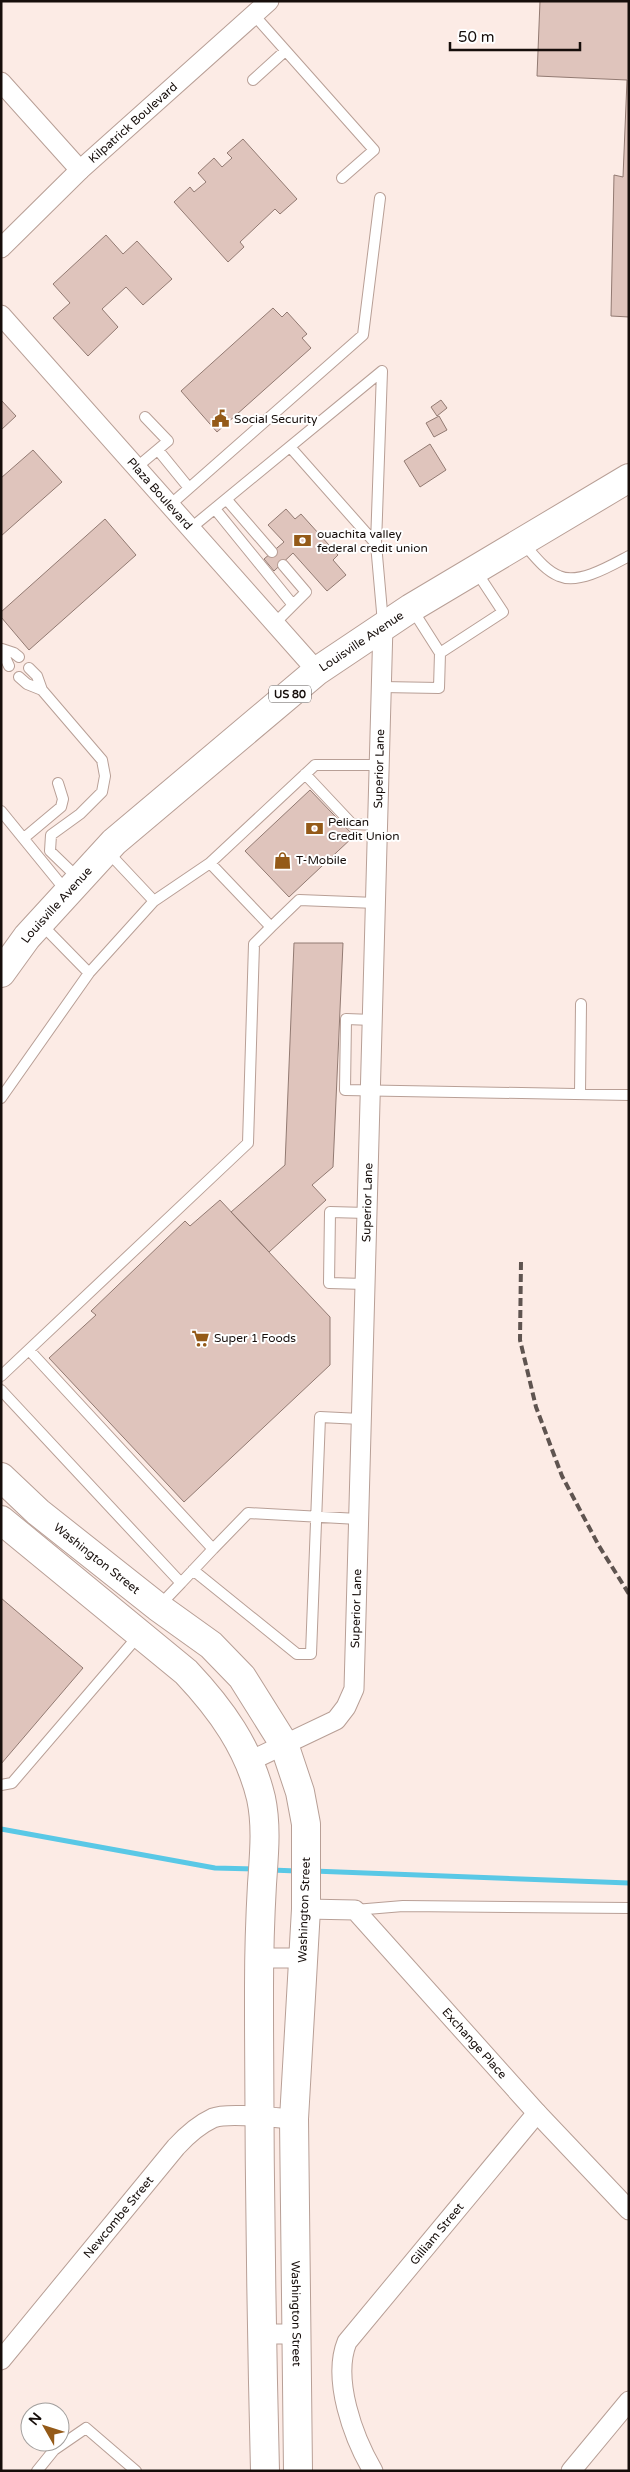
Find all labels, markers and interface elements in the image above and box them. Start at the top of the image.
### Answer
scale bar [450,20,580,52]
text: 50 m [458,28,495,46]
street label: Kilpatrick Boulevard [86,79,180,166]
public building icon: Social Security [210,409,230,429]
place label: Social Security [234,412,318,426]
street label: Plaza Boulevard [124,455,195,533]
place label: ouachita valley federal credit union [317,527,428,555]
bank icon: ouachita valley federal credit union [293,531,313,551]
street label: Louisville Avenue [316,608,406,675]
road number: US 80 [269,686,311,702]
street label: Superior Lane [371,729,387,809]
place label: Pelican Credit Union [328,815,400,843]
bank icon: Pelican Credit Union [304,819,324,839]
shop icon: T-Mobile [272,850,292,870]
place label: T-Mobile [296,853,347,867]
street label: Louisville Avenue [18,864,95,946]
street label: Superior Lane [359,1162,375,1242]
supermarket icon: Super 1 Foods [190,1328,210,1348]
place label: Super 1 Foods [214,1331,296,1345]
street label: Washington Street [51,1520,143,1597]
street label: Superior Lane [348,1568,364,1648]
street label: Washington Street [295,1856,313,1963]
street label: Exchange Place [439,2005,510,2082]
street label: Newcombe Street [81,2173,157,2261]
street label: Gilliam Street [407,2200,467,2268]
street label: Washington Street [289,2261,304,2367]
north arrow [20,2402,70,2452]
text: N [25,2409,45,2429]

